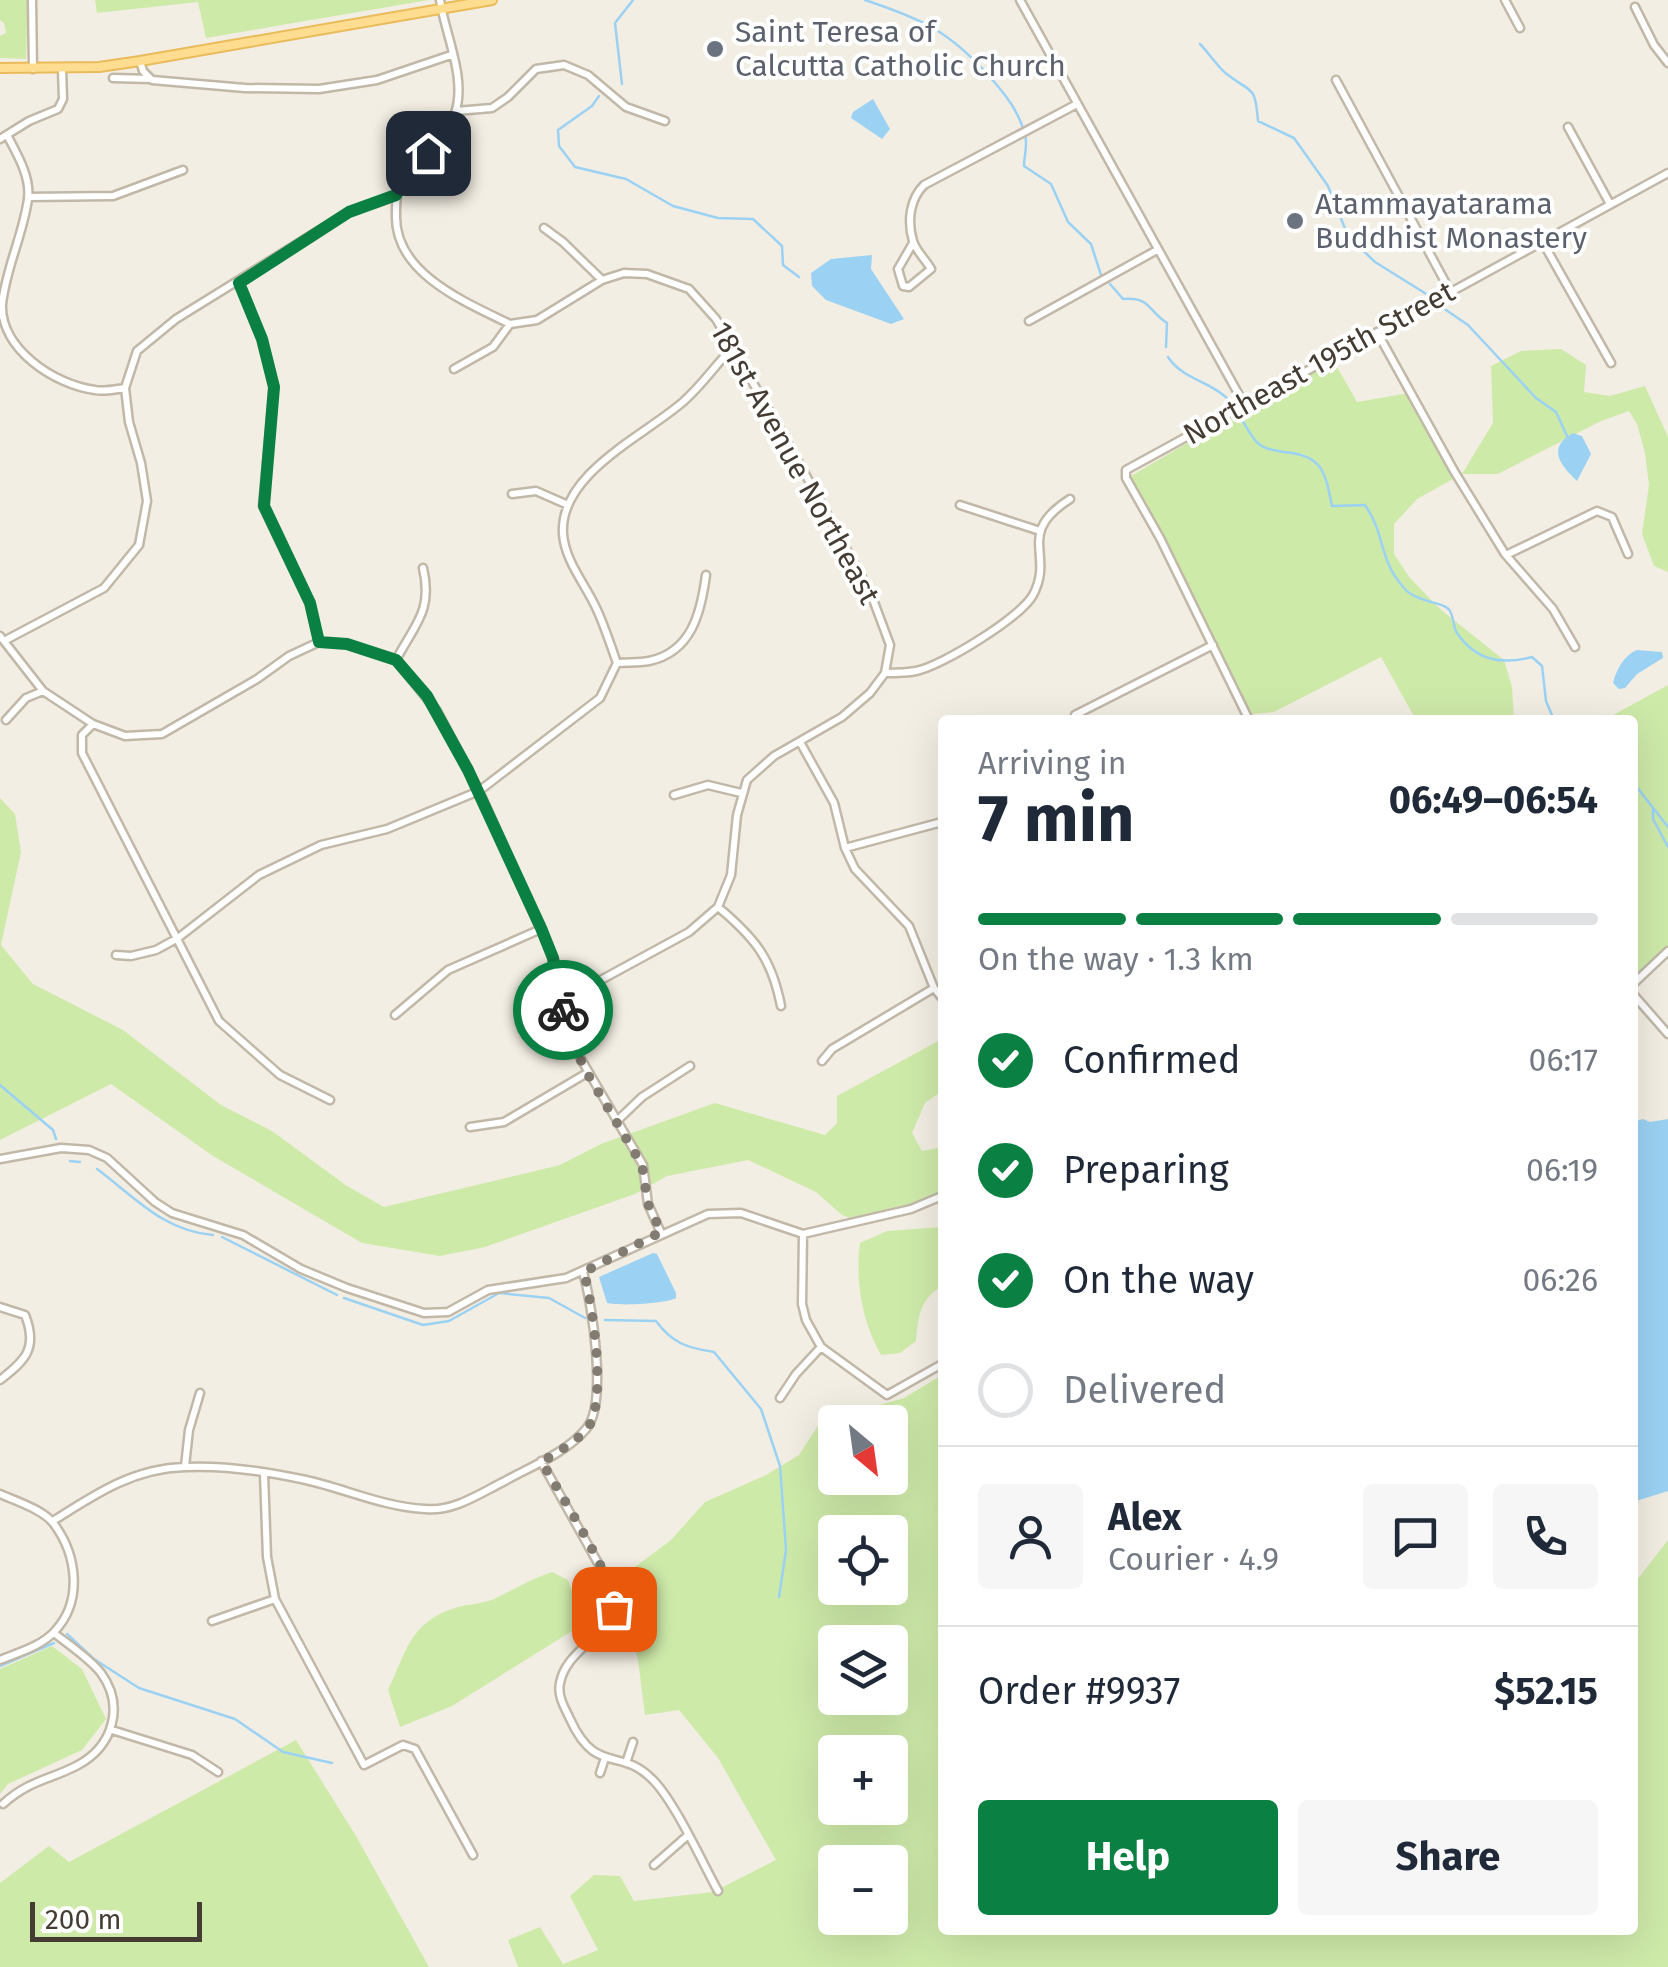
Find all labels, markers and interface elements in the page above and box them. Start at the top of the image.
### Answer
place label: Saint Teresa of Calcutta Catholic Church [735,14,1066,84]
marker: Saint Teresa of Calcutta Catholic Church [704,38,726,60]
pin [386,111,471,196]
icon: home [401,126,456,181]
place label: Atammayatarama Buddhist Monastery [1315,186,1587,256]
marker: Atammayatarama Buddhist Monastery [1284,210,1306,232]
street label: Northeast 195th Street [1177,273,1461,452]
street label: 181st Avenue Northeast [702,316,888,610]
text: Arriving in [978,744,1126,782]
text: 06:49–06:54 [1389,777,1598,823]
text: 7 min [978,780,1135,858]
text: On the way · 1.3 km [978,940,1254,978]
courier [513,960,613,1060]
icon: bike [536,983,591,1038]
icon: check [978,1033,1033,1088]
text: Confirmed [1063,1037,1241,1083]
text: 06:17 [1529,1041,1598,1079]
icon: check [978,1143,1033,1198]
text: Preparing [1063,1147,1229,1193]
text: 06:19 [1526,1151,1598,1189]
icon: check [978,1253,1033,1308]
text: On the way [1063,1257,1254,1303]
text: 06:26 [1523,1261,1598,1299]
text: Delivered [1063,1367,1226,1413]
north arrow [818,1405,908,1495]
map controls [818,1405,908,1935]
button: person [978,1484,1083,1589]
button: chat [1363,1484,1468,1589]
button: phone [1493,1484,1598,1589]
text: Alex [1108,1494,1181,1540]
button: locate [818,1515,908,1605]
text: Courier · 4.9 [1108,1540,1279,1578]
pin [572,1567,657,1652]
icon: bag [587,1582,642,1637]
button: layers [818,1625,908,1715]
text: Order #9937 [978,1668,1180,1714]
text: $52.15 [1494,1668,1598,1714]
button: + [818,1735,908,1825]
button: Help [978,1800,1278,1915]
button: Share [1298,1800,1598,1915]
button: − [818,1845,908,1935]
scale bar [30,1897,202,1942]
text: 200 m [45,1903,122,1936]

